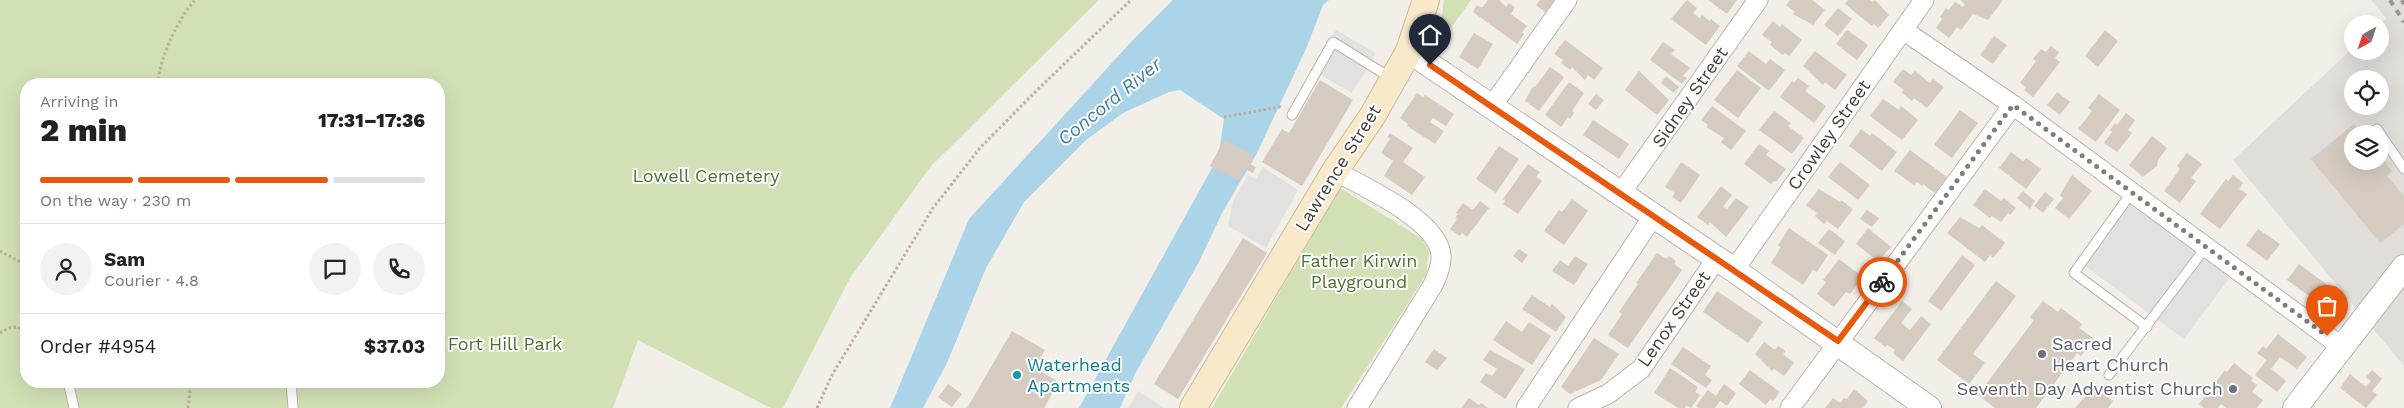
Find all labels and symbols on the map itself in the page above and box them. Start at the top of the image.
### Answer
pin [1409,14,1451,65]
north arrow [2344,15,2389,60]
street label: Sidney Street [1647,42,1732,151]
water label: Concord River [1053,52,1166,150]
street label: Crowley Street [1783,75,1875,194]
street label: Lawrence Street [1290,100,1385,235]
park label: Lowell Cemetery [632,165,780,186]
park label: Father Kirwin Playground [1301,250,1417,292]
courier [1857,257,1907,307]
street label: Lenox Street [1633,266,1715,371]
pin [2306,285,2348,336]
park label: Fort Hill Park [448,333,562,354]
place label: Sacred Heart Church [2052,333,2169,375]
marker: Sacred Heart Church [2036,348,2048,360]
place label: Waterhead Apartments [1027,354,1130,396]
marker: Waterhead Apartments [1011,369,1023,381]
place label: Seventh Day Adventist Church [1957,378,2223,399]
marker: Seventh Day Adventist Church [2227,383,2239,395]

